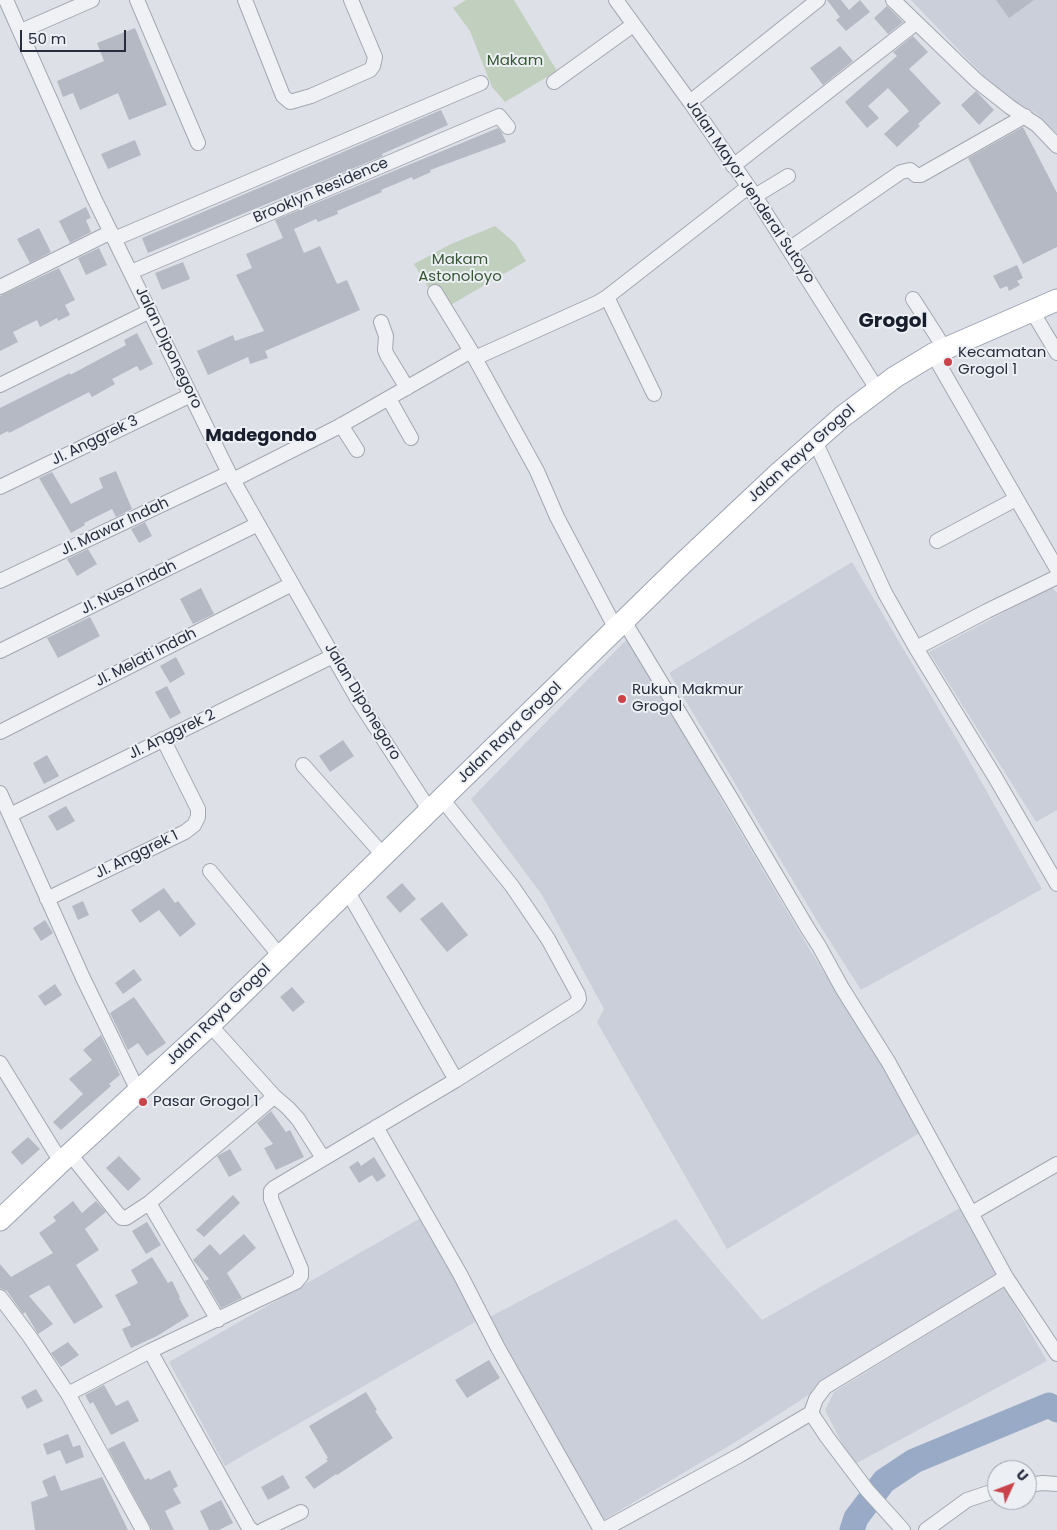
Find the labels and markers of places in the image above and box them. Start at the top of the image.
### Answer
place label: Kecamatan Grogol 1 [958,344,1046,379]
marker: Kecamatan Grogol 1 [942,356,954,368]
place label: Rukun Makmur Grogol [632,681,743,716]
marker: Rukun Makmur Grogol [616,693,628,705]
place label: Pasar Grogol 1 [153,1093,258,1111]
marker: Pasar Grogol 1 [137,1096,149,1108]

